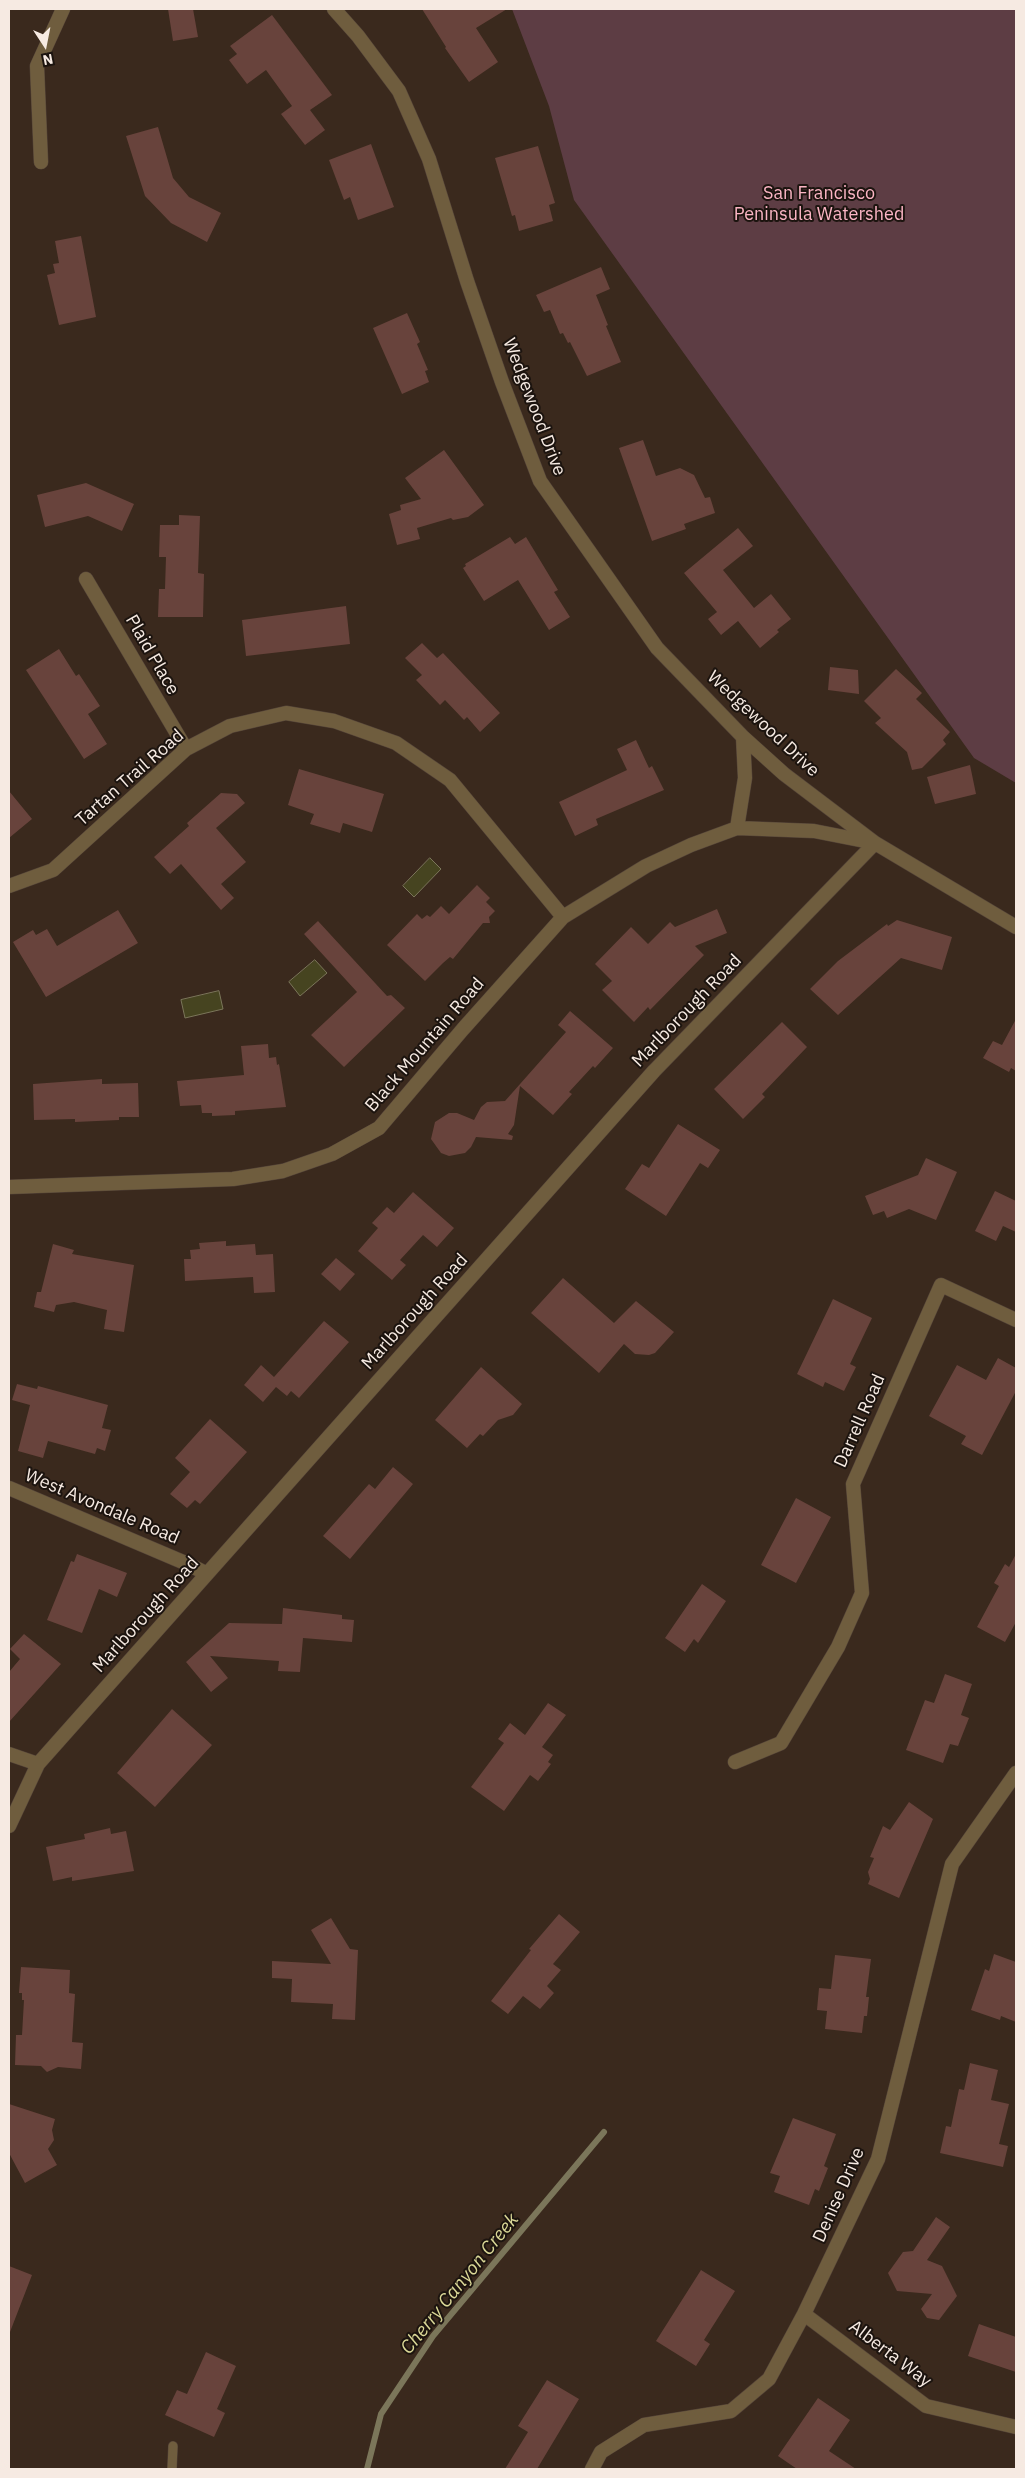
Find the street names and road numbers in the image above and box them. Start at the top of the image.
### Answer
street label: Wedgewood Drive [498,335,570,479]
street label: Plaid Place [120,611,184,699]
street label: Wedgewood Drive [702,666,824,782]
street label: Tartan Trail Road [71,725,189,831]
street label: Marlborough Road [628,950,746,1072]
street label: Black Mountain Road [361,974,489,1116]
street label: Marlborough Road [357,1250,473,1374]
street label: Darrell Road [830,1371,890,1471]
street label: West Avondale Road [22,1465,182,1549]
street label: Marlborough Road [88,1553,204,1677]
street label: Denise Drive [809,2144,869,2246]
street label: Alberta Way [844,2316,936,2392]

